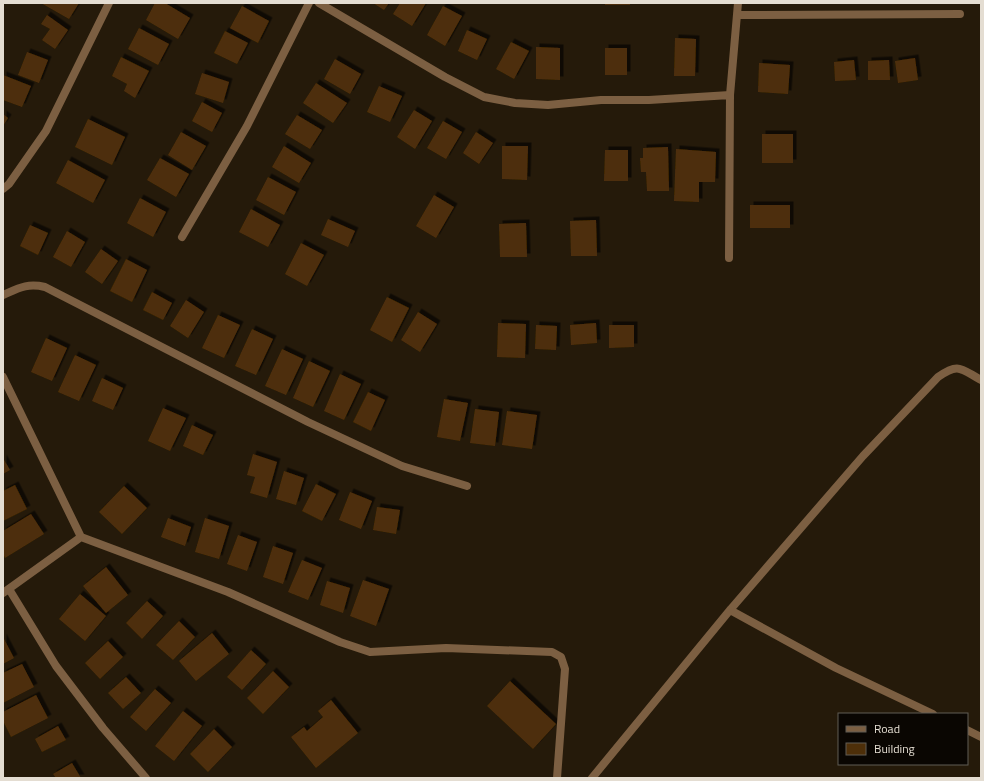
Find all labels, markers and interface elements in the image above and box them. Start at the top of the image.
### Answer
legend [838,713,968,765]
text: Road [874,719,900,738]
text: Building [874,739,915,758]

